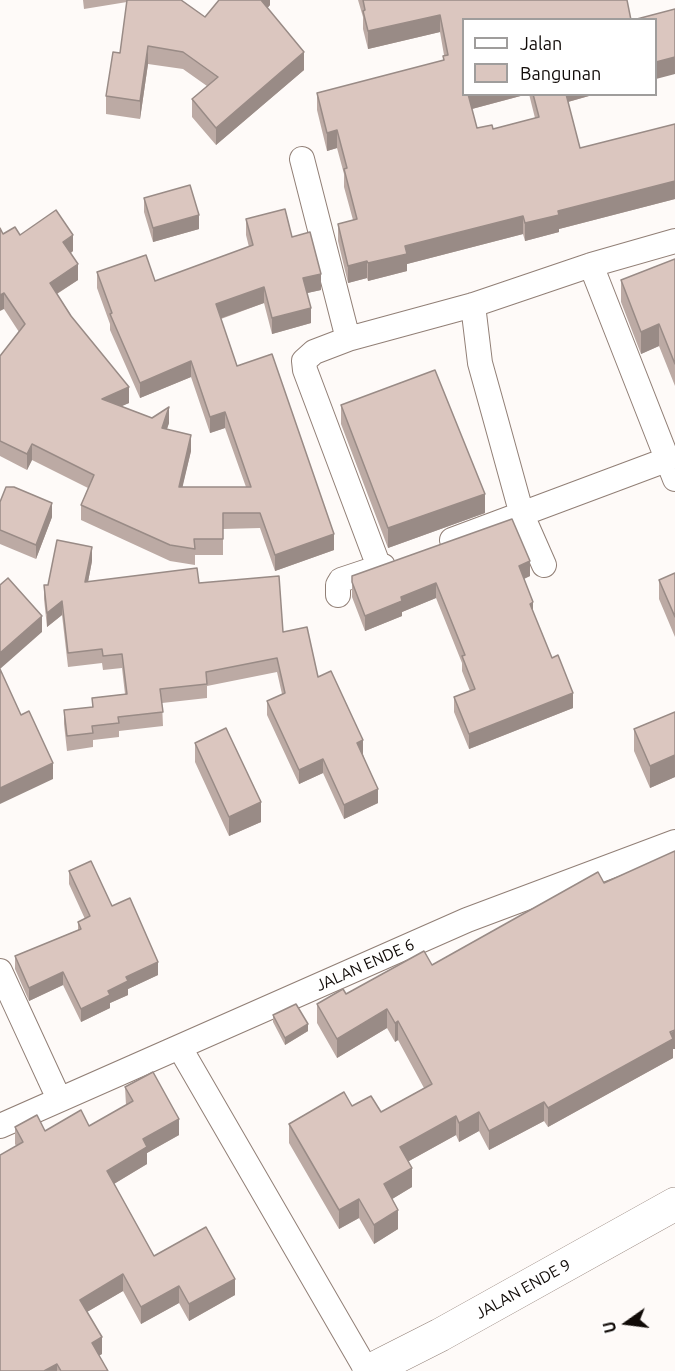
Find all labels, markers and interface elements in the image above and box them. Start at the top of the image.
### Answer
legend [462,18,657,96]
text: Jalan [520,33,562,53]
text: Bangunan [520,63,601,83]
street label: JALAN ENDE 6 [313,935,417,995]
street label: JALAN ENDE 9 [472,1255,574,1323]
north arrow [597,1293,657,1353]
text: U [599,1320,620,1335]

